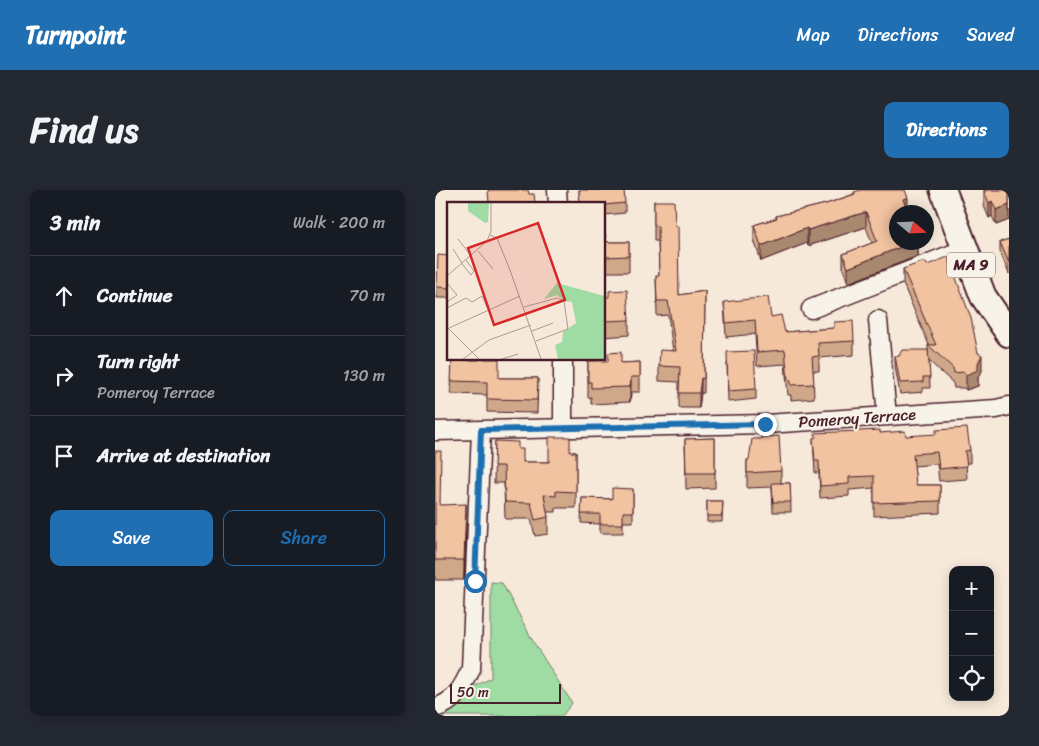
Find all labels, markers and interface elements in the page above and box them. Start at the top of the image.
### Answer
text: Turnpoint [25,14,127,56]
text: Map [797,19,830,51]
text: Directions [858,19,939,51]
text: Saved [967,19,1014,51]
text: Find us [30,99,138,161]
button: Directions [884,102,1009,158]
inset map [447,202,605,360]
text: 3 min [50,204,100,242]
north arrow [889,205,934,250]
text: Walk · 200 m [293,208,385,237]
road number: MA 9 [947,252,995,278]
text: Continue [97,279,173,312]
text: 70 m [349,281,385,310]
icon: ahead [50,282,78,310]
text: Turn right [97,345,179,378]
text: 130 m [343,361,385,390]
icon: right [50,362,78,390]
text: Pomeroy Terrace [97,378,215,407]
street label: Pomeroy Terrace [797,399,917,437]
route end [754,413,777,436]
text: Arrive at destination [97,439,270,472]
icon: arrive [50,442,78,470]
button: Save [50,510,213,566]
button: Share [223,510,385,566]
map controls [949,566,994,701]
button: + [949,566,994,611]
route start [464,570,487,593]
button: − [949,611,994,656]
button: locate [949,656,994,701]
text: 50 m [457,680,489,705]
scale bar [450,681,561,704]

